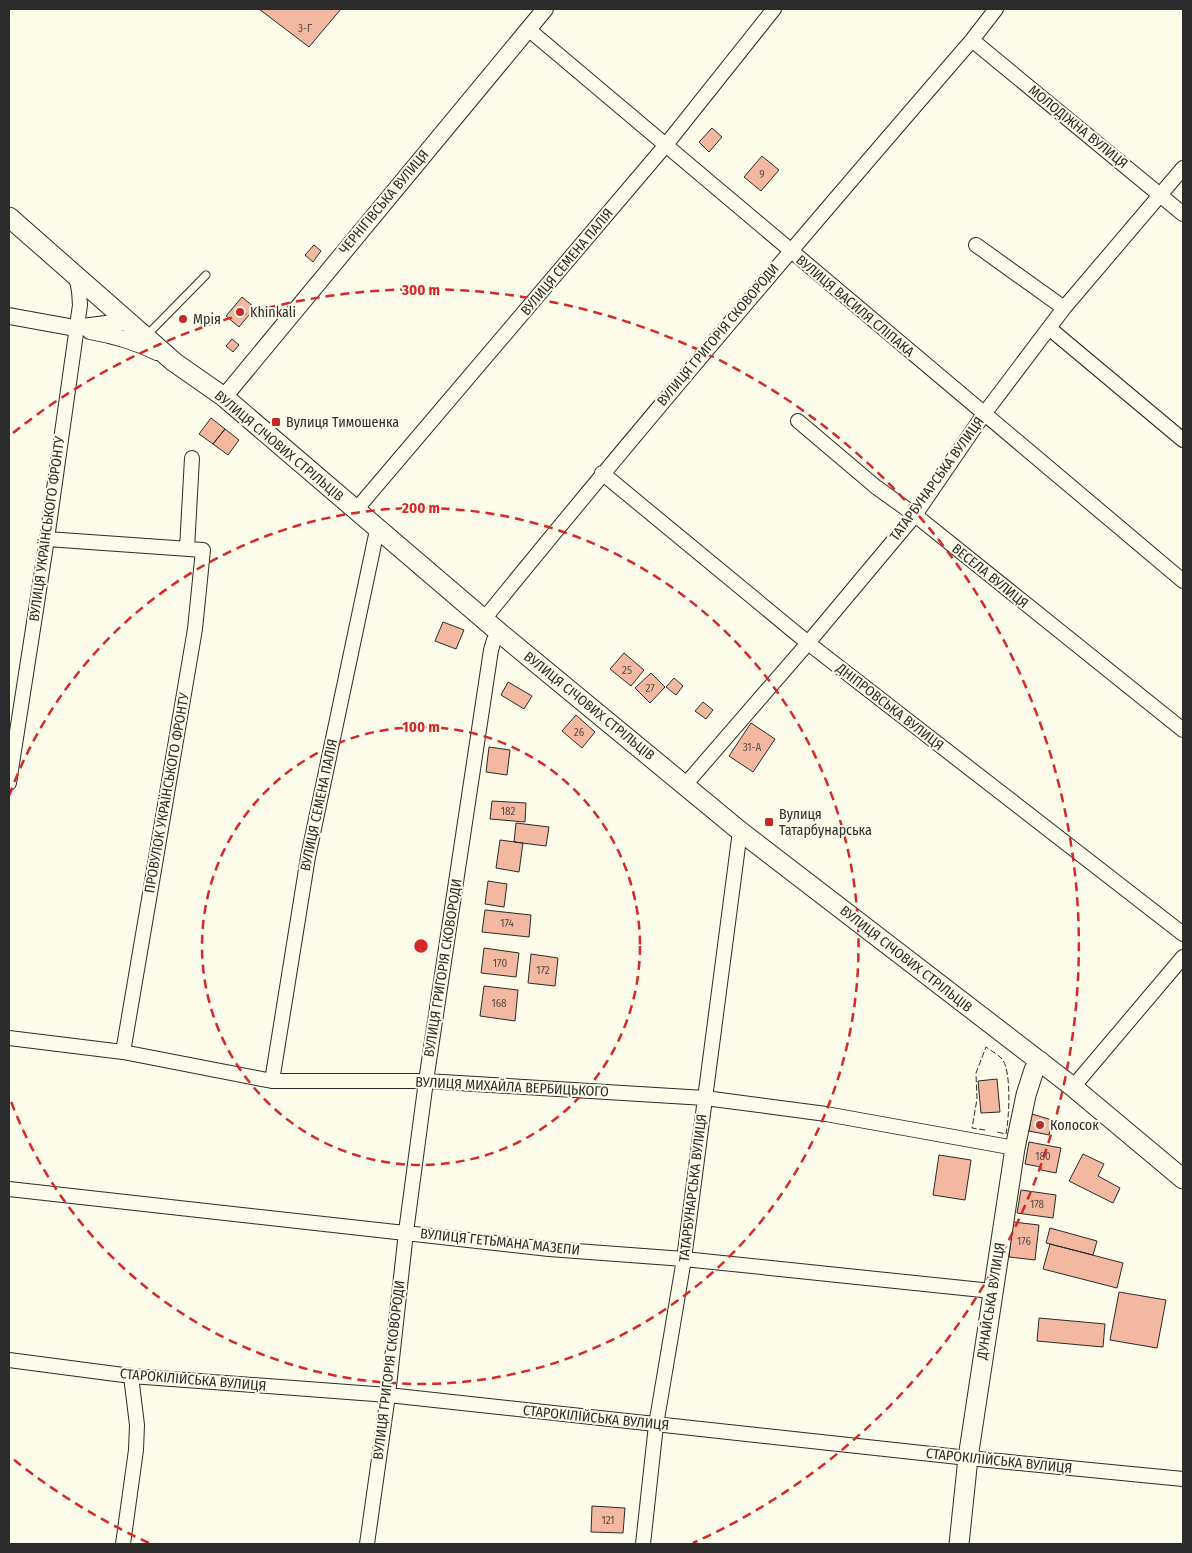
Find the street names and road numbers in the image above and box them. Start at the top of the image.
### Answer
street label: МОЛОДІЖНА ВУЛИЦЯ [1025,82,1131,172]
street label: ЧЕРНІГІВСЬКА ВУЛИЦЯ [335,146,433,258]
street label: ВУЛИЦЯ СЕМЕНА ПАЛІЯ [517,205,617,319]
street label: ВУЛИЦЯ ВАСИЛЯ СЛІПАКА [792,252,918,361]
street label: ВУЛИЦЯ ГРИГОРІЯ СКОВОРОДИ [653,260,783,410]
street label: ВУЛИЦЯ СІЧОВИХ СТРІЛЬЦІВ [211,387,347,505]
street label: ТАТАРБУНАРСЬКА ВУЛИЦЯ [886,414,988,544]
street label: ВУЛИЦЯ УКРАЇНСЬКОГО ФРОНТУ [26,435,68,623]
street label: ВЕСЕЛА ВУЛИЦЯ [948,540,1032,612]
street label: ВУЛИЦЯ СІЧОВИХ СТРІЛЬЦІВ [520,648,658,764]
street label: ДНІПРОВСЬКА ВУЛИЦЯ [832,659,947,754]
street label: ПРОВУЛОК УКРАЇНСЬКОГО ФРОНТУ [141,691,193,894]
street label: ВУЛИЦЯ СЕМЕНА ПАЛІЯ [297,737,341,873]
street label: ВУЛИЦЯ ГРИГОРІЯ СКОВОРОДИ [420,878,466,1058]
street label: ВУЛИЦЯ СІЧОВИХ СТРІЛЬЦІВ [836,902,976,1016]
street label: ВУЛИЦЯ МИХАЙЛА ВЕРБИЦЬКОГО [415,1073,609,1101]
street label: ТАТАРБУНАРСЬКА ВУЛИЦЯ [675,1113,711,1263]
street label: ВУЛИЦЯ ГЕТЬМАНА МАЗЕПИ [419,1225,581,1259]
street label: ДУНАЙСЬКА ВУЛИЦЯ [973,1241,1009,1362]
street label: ВУЛИЦЯ ГРИГОРІЯ СКОВОРОДИ [370,1279,408,1461]
street label: СТАРОКІЛІЙСЬКА ВУЛИЦЯ [119,1365,267,1395]
street label: СТАРОКІЛІЙСЬКА ВУЛИЦЯ [522,1402,670,1434]
street label: СТАРОКІЛІЙСЬКА ВУЛИЦЯ [925,1445,1073,1477]

